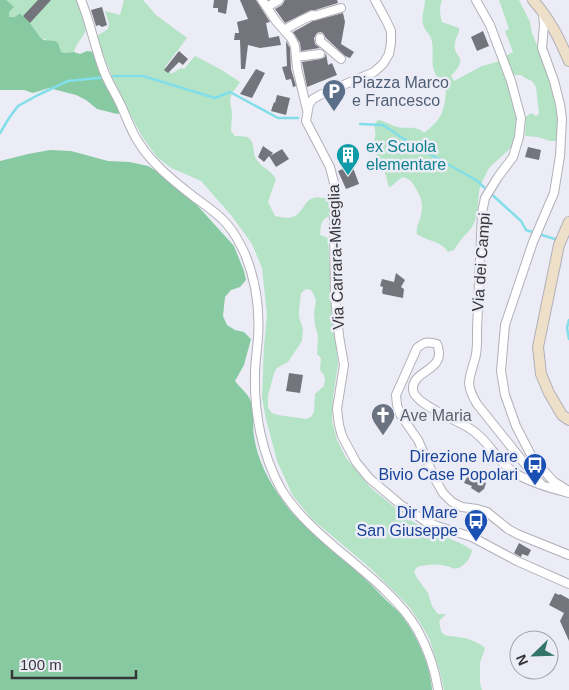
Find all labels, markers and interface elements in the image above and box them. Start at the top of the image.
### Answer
place label: Piazza Marco e Francesco [352,74,449,109]
parking icon: Piazza Marco e Francesco [321,78,347,112]
place label: ex Scuola elementare [366,138,446,173]
building icon: ex Scuola elementare [335,142,361,176]
street label: Via Carrara-Miseglia [325,184,347,330]
street label: Via dei Campi [469,212,493,312]
church icon: Ave Maria [370,402,396,436]
place label: Ave Maria [400,407,472,424]
place label: Direzione Mare Bivio Case Popolari [378,448,518,483]
bus stop icon: Direzione Mare Bivio Case Popolari [522,452,548,486]
place label: Dir Mare San Giuseppe [357,504,458,539]
bus stop icon: Dir Mare San Giuseppe [463,508,489,542]
north arrow [509,630,559,680]
scale bar [12,648,136,680]
text: N [513,652,531,668]
text: 100 m [20,656,62,673]

